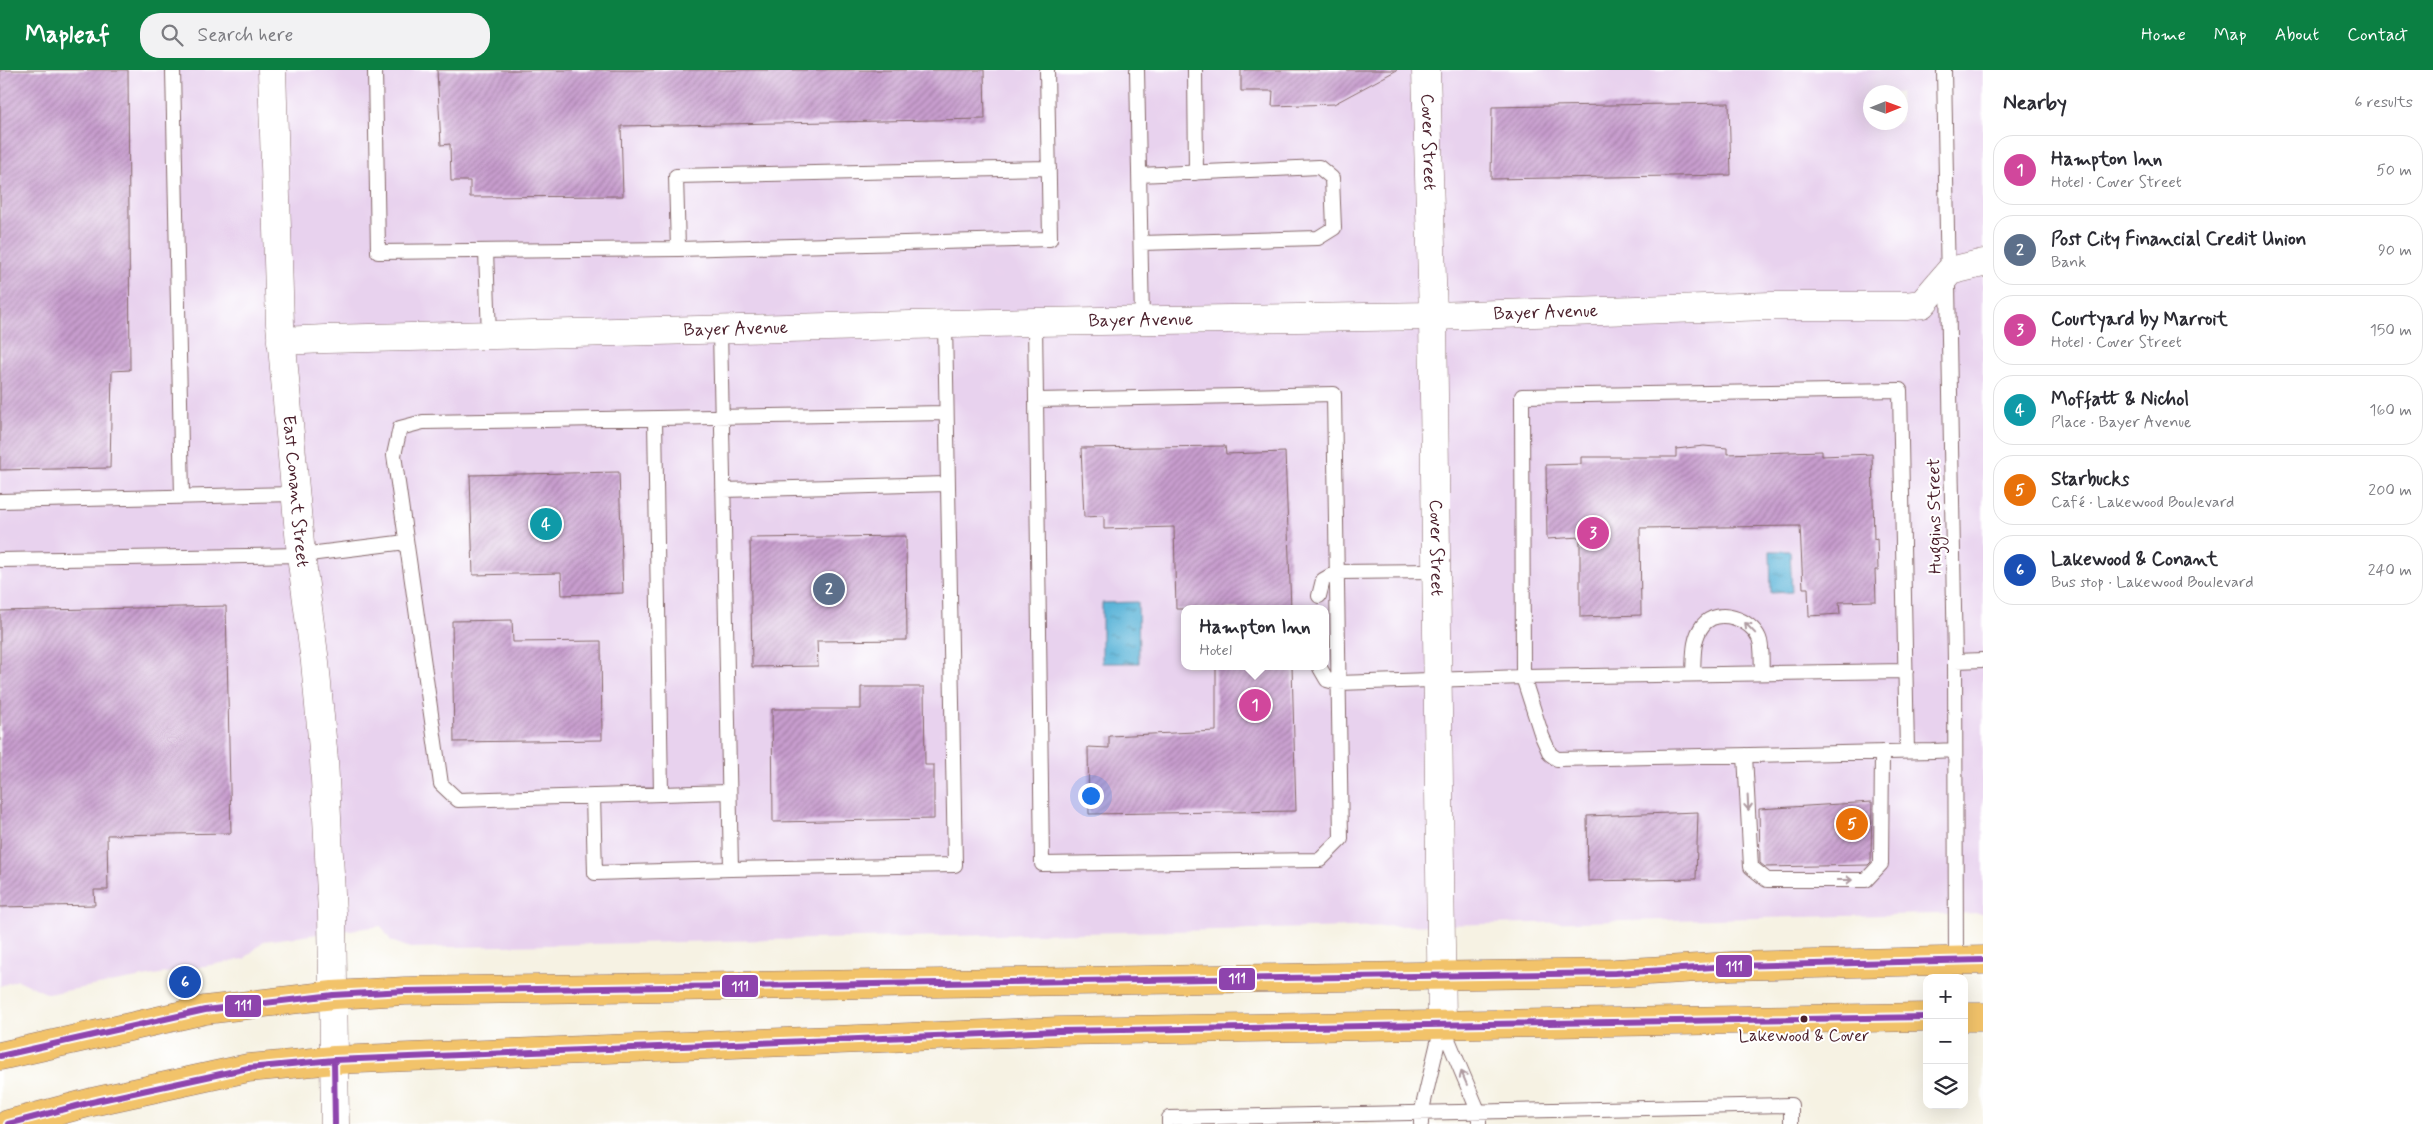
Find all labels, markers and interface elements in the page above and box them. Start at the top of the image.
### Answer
search box [140,13,490,58]
text: Mapleaf [25,20,110,51]
icon: search [158,21,186,49]
text: Search here [198,23,293,48]
text: Home [2141,23,2186,47]
text: Map [2214,23,2247,47]
text: About [2275,23,2319,47]
text: Contact [2347,23,2408,47]
north arrow [1863,85,1908,130]
text: Nearby [2003,89,2067,117]
text: 6 results [2354,92,2413,113]
street label: Cover Street [1415,93,1441,191]
text: Hampton Inn [2051,147,2162,172]
text: 1 [2016,160,2024,181]
text: 50 m [2376,160,2412,181]
text: Hotel · Cover Street [2051,172,2182,193]
text: Post City Financial Credit Union [2051,227,2307,252]
text: 2 [2016,240,2024,261]
text: 90 m [2378,240,2412,261]
text: Bank [2051,252,2086,273]
street label: Bayer Avenue [1493,299,1598,326]
text: Courtyard by Marroit [2051,307,2228,332]
street label: Bayer Avenue [1088,308,1193,333]
street label: Bayer Avenue [683,316,788,342]
text: 3 [2016,320,2024,341]
text: 150 m [2370,320,2412,341]
text: Hotel · Cover Street [2051,332,2182,353]
text: Moffatt & Nichol [2051,387,2189,412]
text: 4 [2015,400,2025,421]
text: 160 m [2369,400,2412,421]
text: Place · Bayer Avenue [2051,412,2192,433]
street label: East Conant Street [276,414,315,569]
street label: Huggins Street [1922,458,1950,574]
text: Starbucks [2051,467,2129,492]
text: 5 [2015,480,2025,501]
text: 200 m [2368,480,2412,501]
text: Café · Lakewood Boulevard [2051,492,2234,513]
street label: Cover Street [1423,499,1449,597]
pin: 4 [530,505,562,543]
pin: 3 [1577,514,1609,552]
text: Lakewood & Conant [2051,547,2218,572]
text: 6 [2016,560,2024,581]
text: 240 m [2368,560,2412,581]
pin: 2 [813,570,845,608]
text: Bus stop · Lakewood Boulevard [2051,572,2253,593]
popup [1181,605,1329,670]
text: Hampton Inn [1199,615,1311,640]
one-way arrow [1744,622,1756,634]
text: Hotel [1199,640,1232,661]
pin: 1 [1239,686,1271,724]
your location [1078,783,1104,809]
one-way arrow [1743,795,1752,811]
pin: 5 [1836,805,1868,843]
one-way arrow [1836,875,1853,885]
line badge: 111 [1715,954,1753,978]
text: 111 [1725,958,1743,976]
pin: 6 [169,963,201,1001]
line badge: 111 [1218,967,1256,991]
text: 111 [1228,970,1246,988]
line badge: 111 [721,974,759,998]
map controls [1923,974,1968,1109]
button: + [1923,974,1968,1019]
text: 111 [731,978,749,996]
line badge: 111 [224,994,262,1018]
text: 111 [234,997,252,1015]
marker: Lakewood & Cover [1799,1014,1809,1024]
button: − [1923,1019,1968,1064]
place label: Lakewood & Cover [1739,1025,1869,1047]
button: layers [1923,1064,1968,1109]
one-way arrow [1459,1071,1469,1086]

